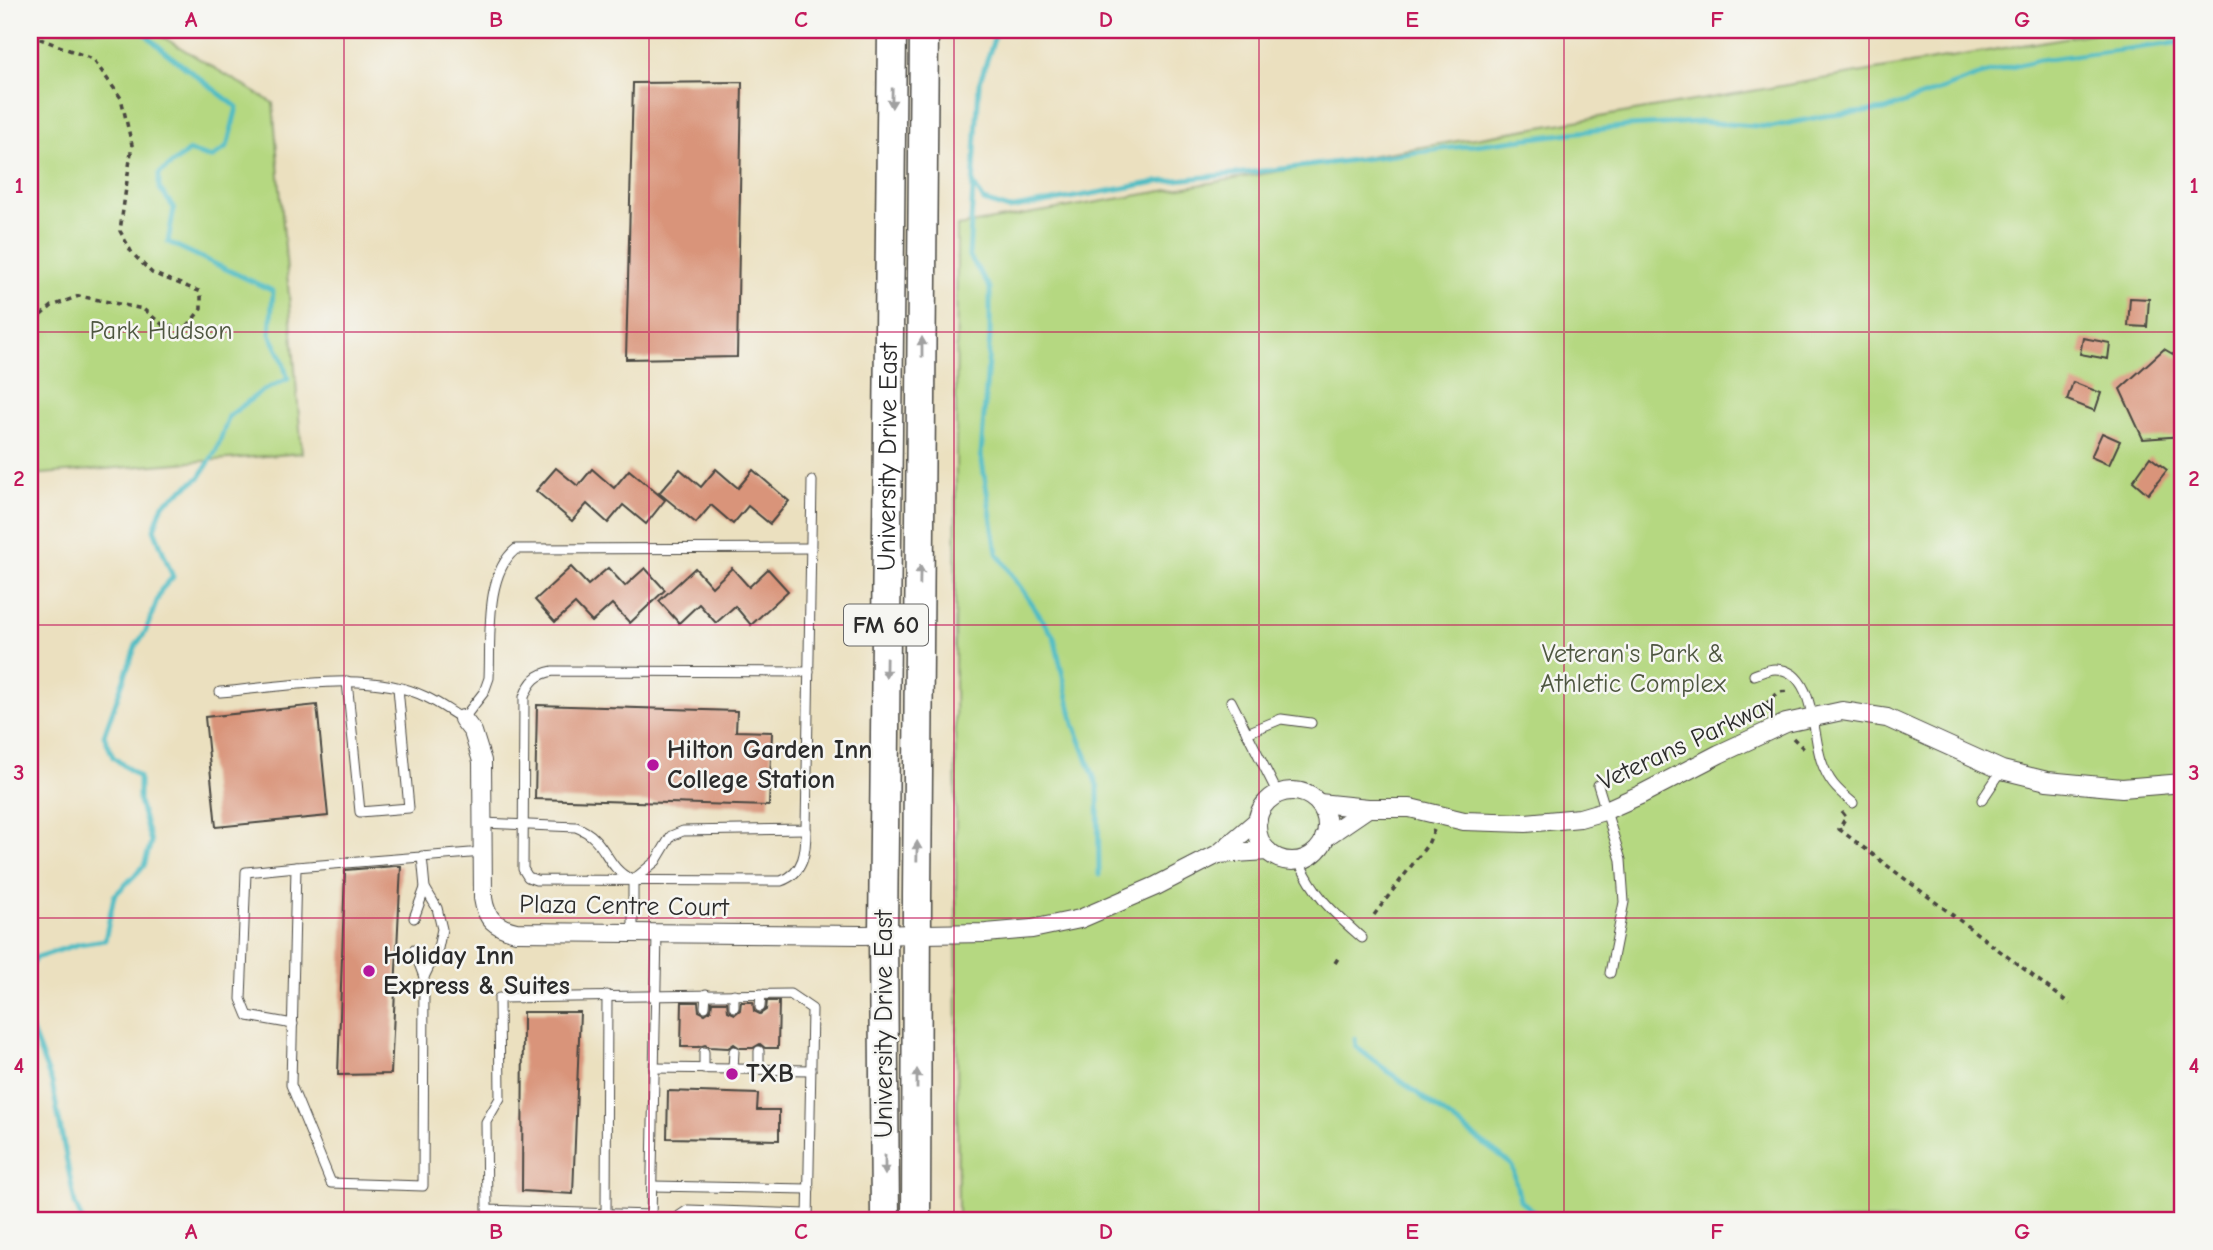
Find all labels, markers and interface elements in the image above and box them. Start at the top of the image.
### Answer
text: A [185,6,198,33]
text: B [489,6,503,33]
text: C [794,6,808,33]
text: D [1099,6,1113,33]
text: E [1405,6,1419,33]
text: F [1710,6,1724,33]
text: G [2014,6,2030,33]
one-way arrow [886,87,897,109]
text: 1 [14,172,24,199]
text: 1 [2189,172,2199,199]
park label: Park Hudson [89,316,233,346]
one-way arrow [916,336,928,358]
street label: University Drive East [872,341,904,571]
text: 2 [13,465,25,492]
text: 2 [2188,465,2200,492]
one-way arrow [914,563,926,585]
road number: FM 60 [844,604,928,646]
park label: Veteran's Park & Athletic Complex [1540,639,1727,699]
one-way arrow [880,658,891,680]
street label: Veterans Parkway [1594,689,1781,797]
place label: Hilton Garden Inn College Station [667,735,872,795]
marker: Hilton Garden Inn College Station [645,757,661,773]
text: 3 [13,759,25,786]
text: 3 [2188,759,2200,786]
one-way arrow [911,840,923,862]
street label: Plaza Centre Court [519,889,731,923]
street label: University Drive East [869,908,899,1138]
place label: Holiday Inn Express & Suites [383,941,570,1001]
marker: Holiday Inn Express & Suites [361,963,377,979]
text: 4 [14,1052,25,1079]
text: 4 [2189,1052,2200,1079]
place label: TXB [746,1059,794,1089]
marker: TXB [724,1066,740,1082]
one-way arrow [911,1067,923,1089]
one-way arrow [879,1155,891,1177]
text: A [185,1218,198,1245]
text: B [489,1218,503,1245]
text: C [794,1218,808,1245]
text: D [1099,1218,1113,1245]
text: E [1405,1218,1419,1245]
text: F [1710,1218,1724,1245]
text: G [2014,1218,2030,1245]

